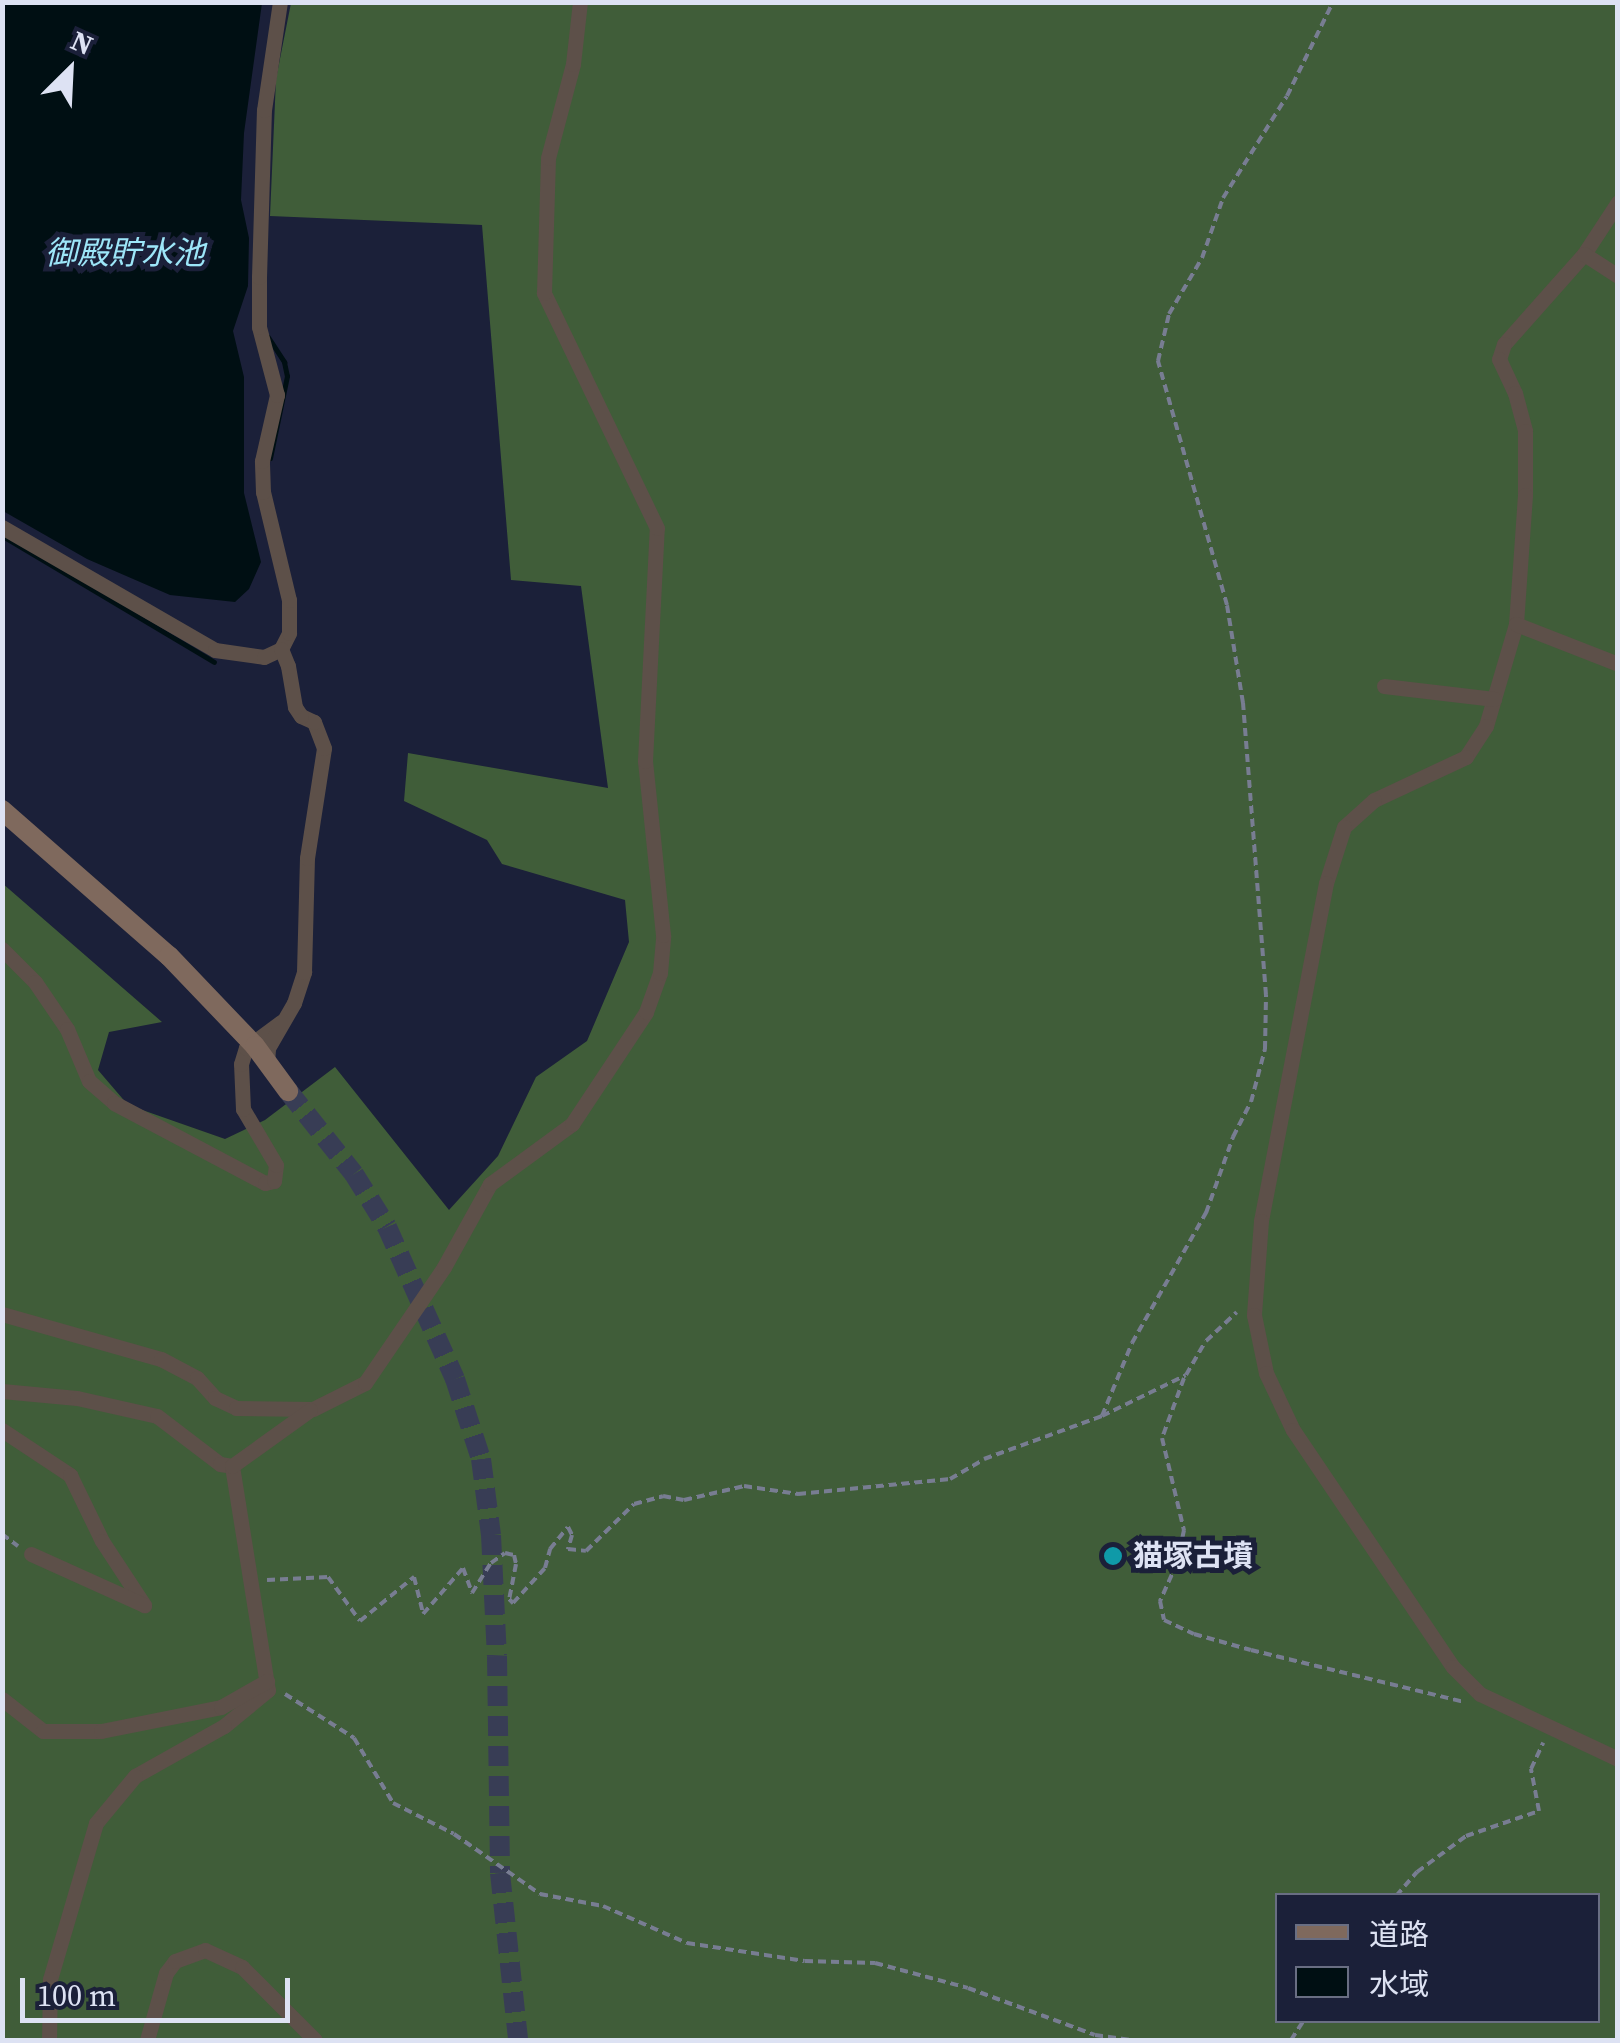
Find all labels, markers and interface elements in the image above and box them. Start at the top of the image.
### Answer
north arrow [20,20,120,120]
text: N [65,21,99,64]
water label: 御殿貯水池 [45,234,205,272]
place label: 猫塚古墳 [1133,1538,1253,1574]
marker: 猫塚古墳 [1102,1545,1124,1567]
legend [1275,1893,1600,2023]
text: 道路 [1369,1914,1429,1955]
scale bar [25,1958,295,2020]
text: 水域 [1369,1964,1429,2005]
text: 100 m [37,1975,116,2016]

